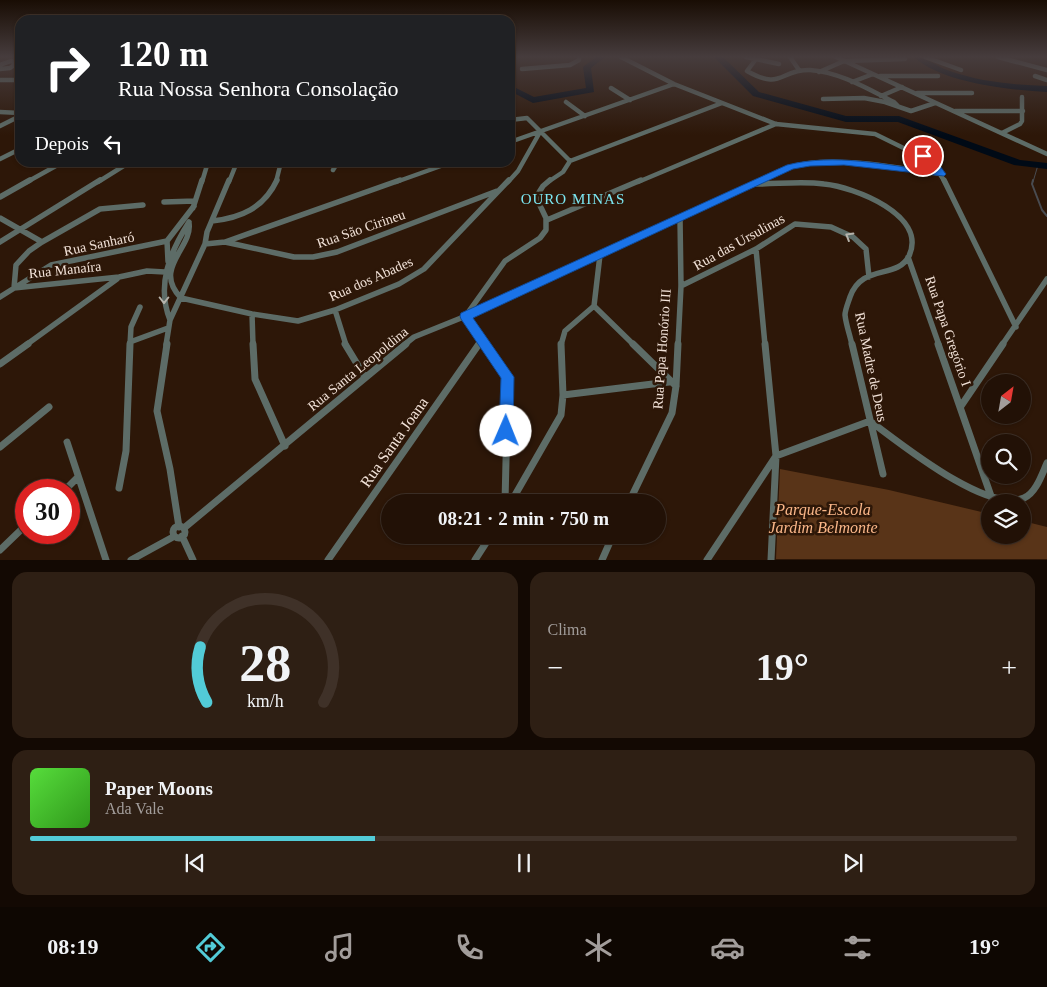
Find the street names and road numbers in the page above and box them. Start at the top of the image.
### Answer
street label: Rua São Cirineu [315,207,407,251]
street label: Rua das Ursulinas [691,211,787,273]
street label: Rua Sanharó [62,229,136,259]
street label: Rua dos Abades [327,254,415,304]
street label: Rua Manaíra [28,259,103,281]
street label: Rua Papa Gregório I [922,274,974,388]
street label: Rua Papa Honório III [650,288,674,410]
street label: Rua Madre de Deus [852,311,890,423]
street label: Rua Santa Leopoldina [305,324,412,414]
street label: Rua Santa Joana [357,394,431,490]

